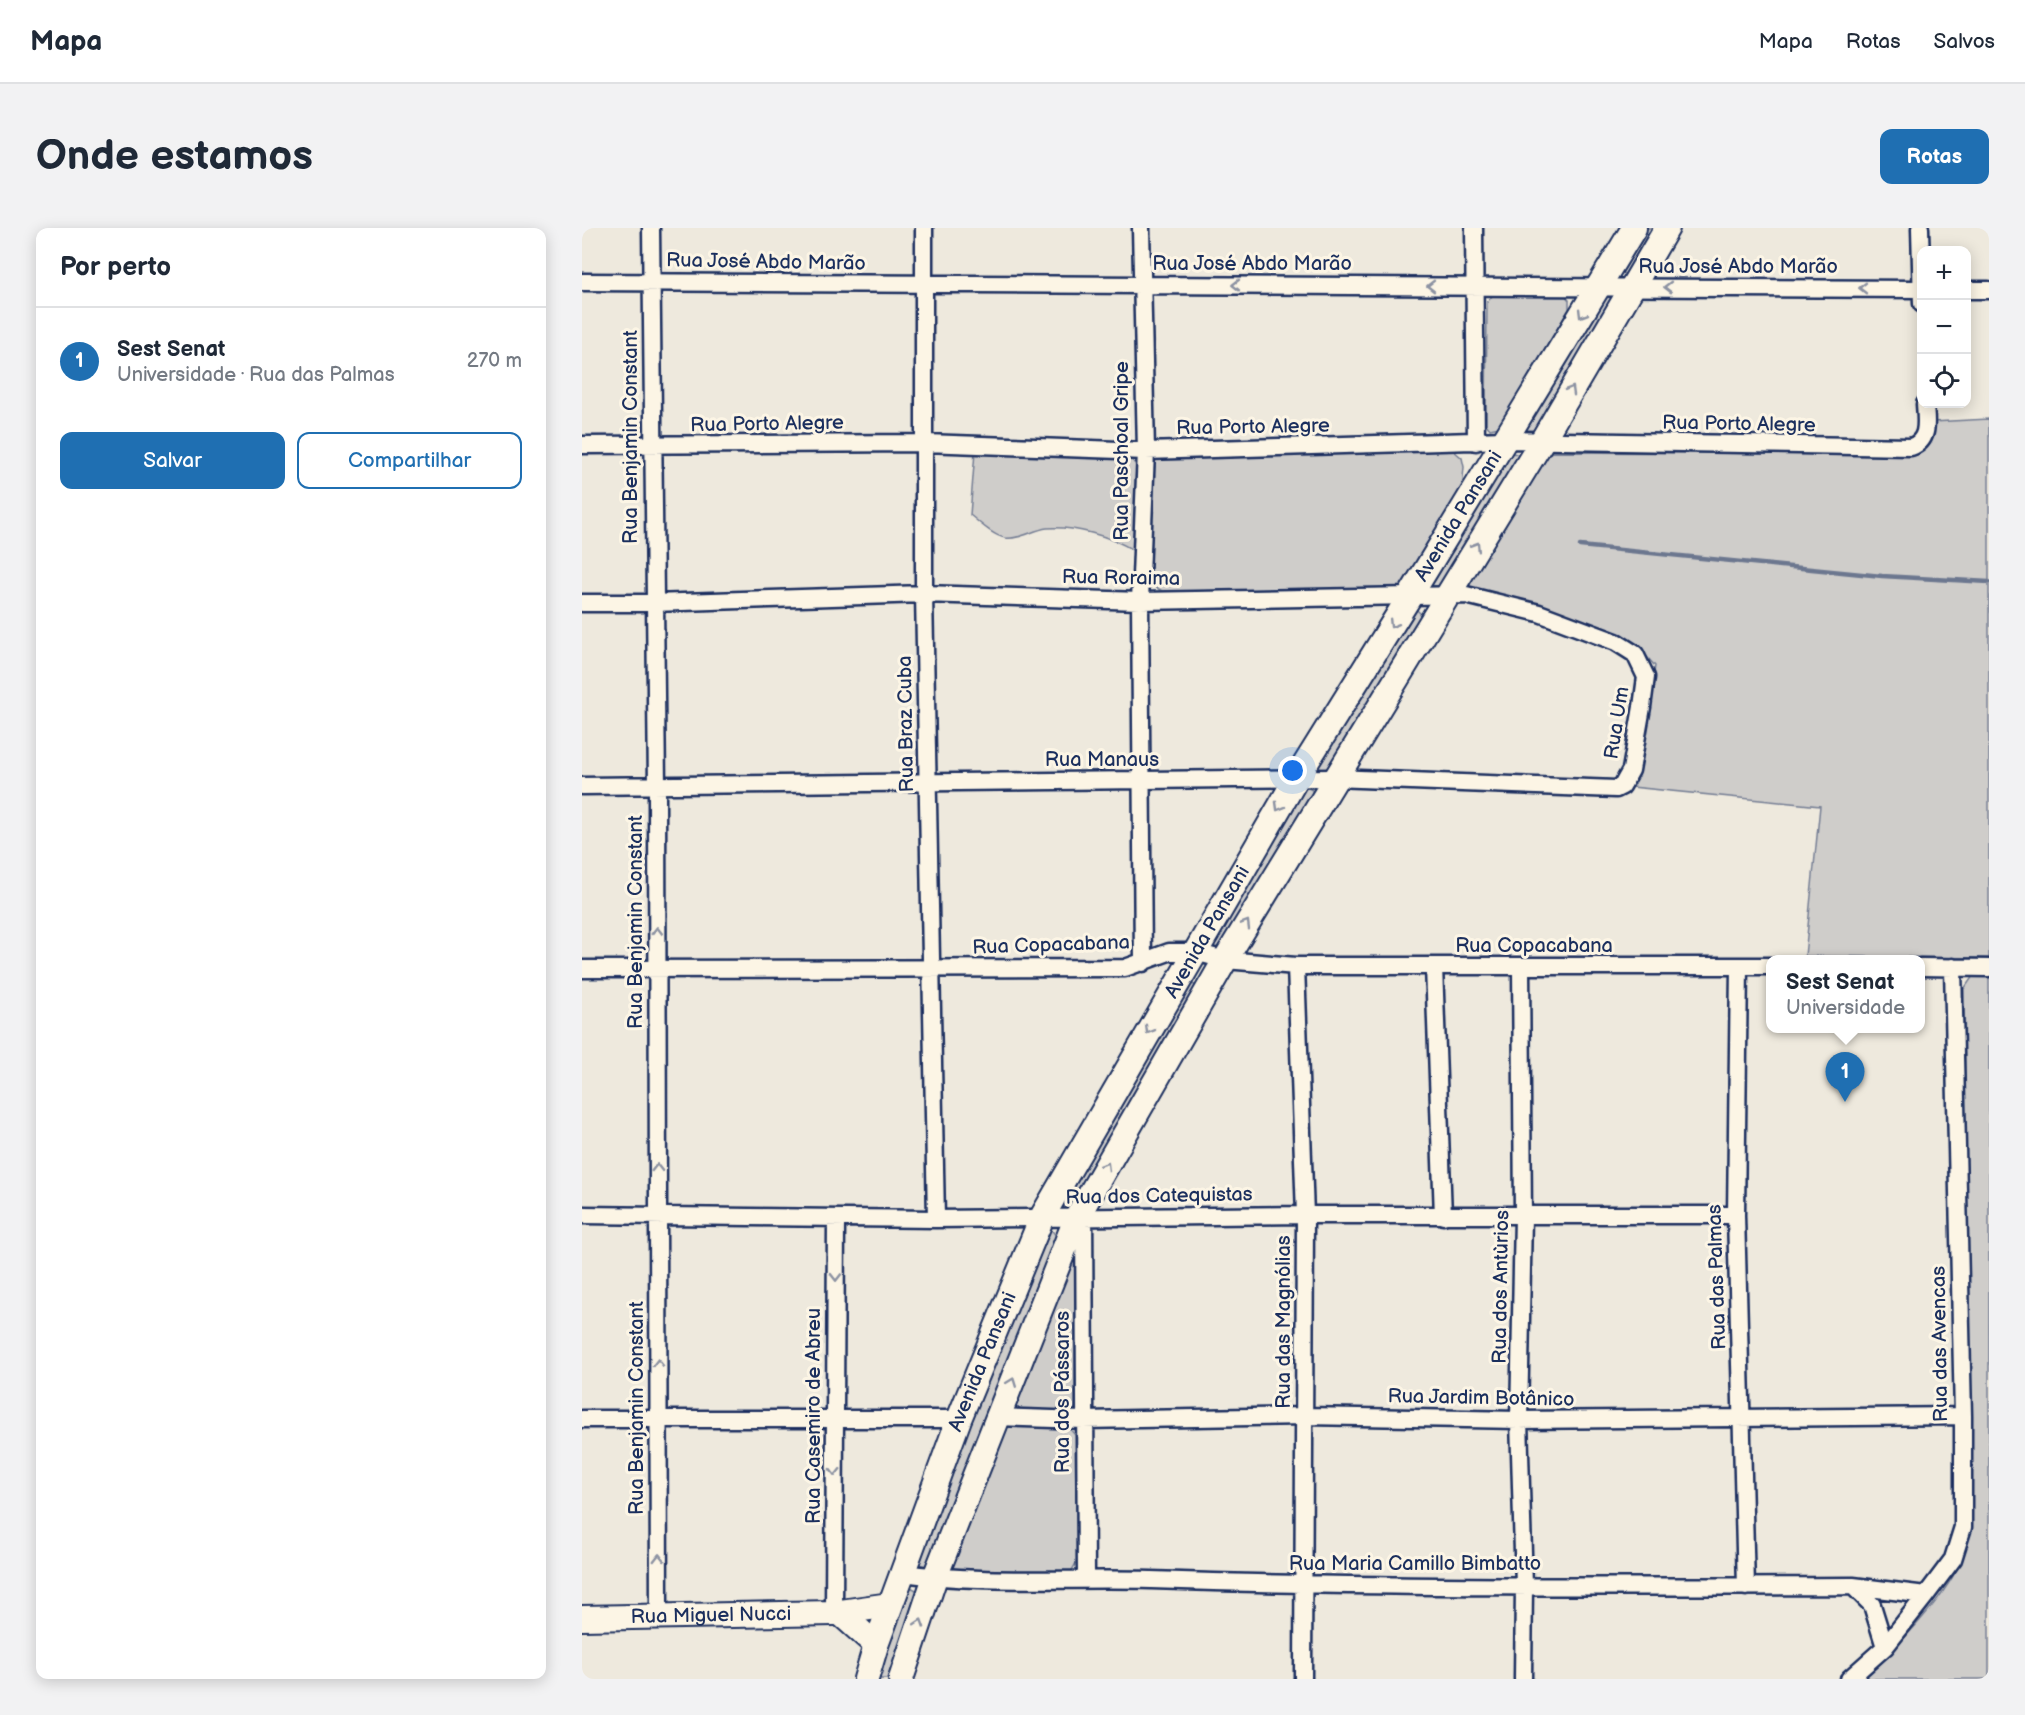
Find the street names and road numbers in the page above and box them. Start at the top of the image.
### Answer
street label: Rua José Abdo Marão [666,248,866,276]
street label: Rua José Abdo Marão [1152,252,1352,276]
street label: Rua José Abdo Marão [1638,255,1838,279]
street label: Rua Benjamin Constant [619,330,643,544]
street label: Rua Paschoal Gripe [1110,361,1134,541]
street label: Rua Porto Alegre [690,411,844,437]
street label: Rua Porto Alegre [1662,411,1816,437]
street label: Rua Porto Alegre [1176,414,1330,440]
street label: Avenida Pansani [1410,446,1508,586]
street label: Rua Roraima [1062,565,1180,591]
street label: Rua Braz Cuba [893,655,919,793]
street label: Rua Um [1599,685,1635,761]
street label: Rua Manaus [1045,748,1159,772]
street label: Rua Benjamin Constant [624,815,648,1029]
street label: Avenida Pansani [1160,862,1255,1002]
street label: Rua Copacabana [972,930,1130,960]
street label: Rua Copacabana [1455,934,1613,958]
street label: Rua dos Catequistas [1065,1182,1253,1210]
street label: Rua das Palmas [1702,1204,1732,1350]
street label: Rua dos Antùrios [1488,1210,1514,1364]
street label: Rua das Magnólias [1272,1235,1296,1409]
street label: Rua das Avencas [1927,1266,1953,1422]
street label: Avenida Pansani [943,1288,1022,1435]
street label: Rua Benjamin Constant [625,1301,649,1515]
street label: Rua Casemiro de Abreu [802,1308,826,1524]
street label: Rua dos Pássaros [1051,1311,1075,1473]
street label: Rua Jardim Botânico [1387,1384,1575,1412]
street label: Rua Maria Camillo Bimbatto [1289,1552,1541,1576]
street label: Rua Miguel Nucci [630,1602,792,1629]

